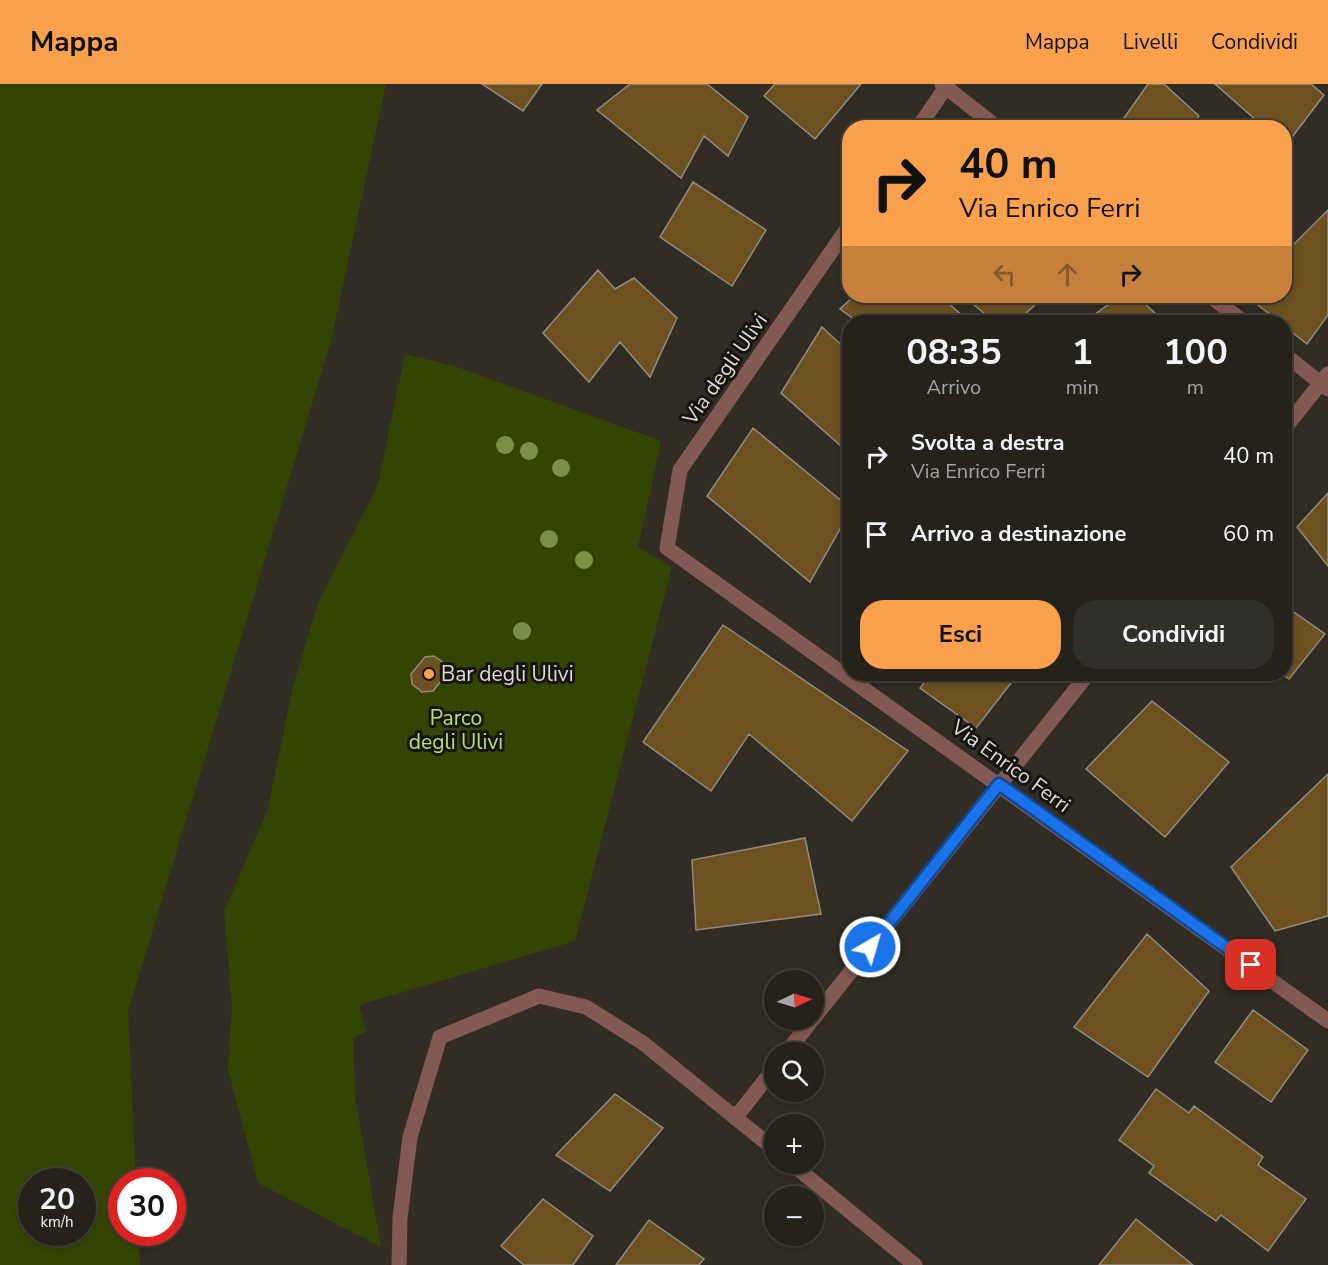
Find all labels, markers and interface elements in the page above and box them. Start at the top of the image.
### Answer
text: Mappa [30,23,119,61]
text: Mappa [1025,28,1090,56]
text: Livelli [1123,28,1178,56]
text: Condividi [1211,28,1298,56]
text: 40 m [959,136,1058,193]
icon: right [860,144,938,222]
text: Via Enrico Ferri [959,190,1141,227]
icon: left [988,258,1021,291]
icon: ahead [1051,258,1084,291]
icon: right [1114,258,1147,291]
street label: Via degli Ulivi [676,308,774,431]
text: 08:35 [906,328,1002,377]
text: 1 [1071,328,1093,377]
text: 100 [1163,328,1228,377]
text: Arrivo [926,374,981,401]
text: min [1066,374,1099,401]
text: m [1187,374,1204,401]
text: Svolta a destra [911,428,1065,458]
icon: right [860,440,893,473]
text: 40 m [1223,441,1274,471]
text: Via Enrico Ferri [911,458,1045,485]
icon: arrive [860,518,893,551]
text: Arrivo a destinazione [911,519,1126,549]
text: 60 m [1223,519,1274,549]
button: Esci [860,600,1061,669]
button: Condividi [1073,600,1274,669]
place label: Bar degli Ulivi [441,660,574,688]
marker: Bar degli Ulivi [422,667,436,681]
park label: Parco degli Ulivi [409,704,503,756]
street label: Via Enrico Ferri [945,713,1076,819]
position arrow [838,915,902,979]
pin [1225,939,1276,990]
icon: arrive [1234,948,1267,981]
north arrow [764,970,824,1030]
map controls [764,970,824,1246]
button: search [764,1042,824,1102]
button: + [764,1114,824,1174]
speed limit sign: 30 [108,1168,186,1246]
text: 20 [39,1179,75,1220]
button: − [764,1186,824,1246]
text: km/h [40,1212,74,1232]

